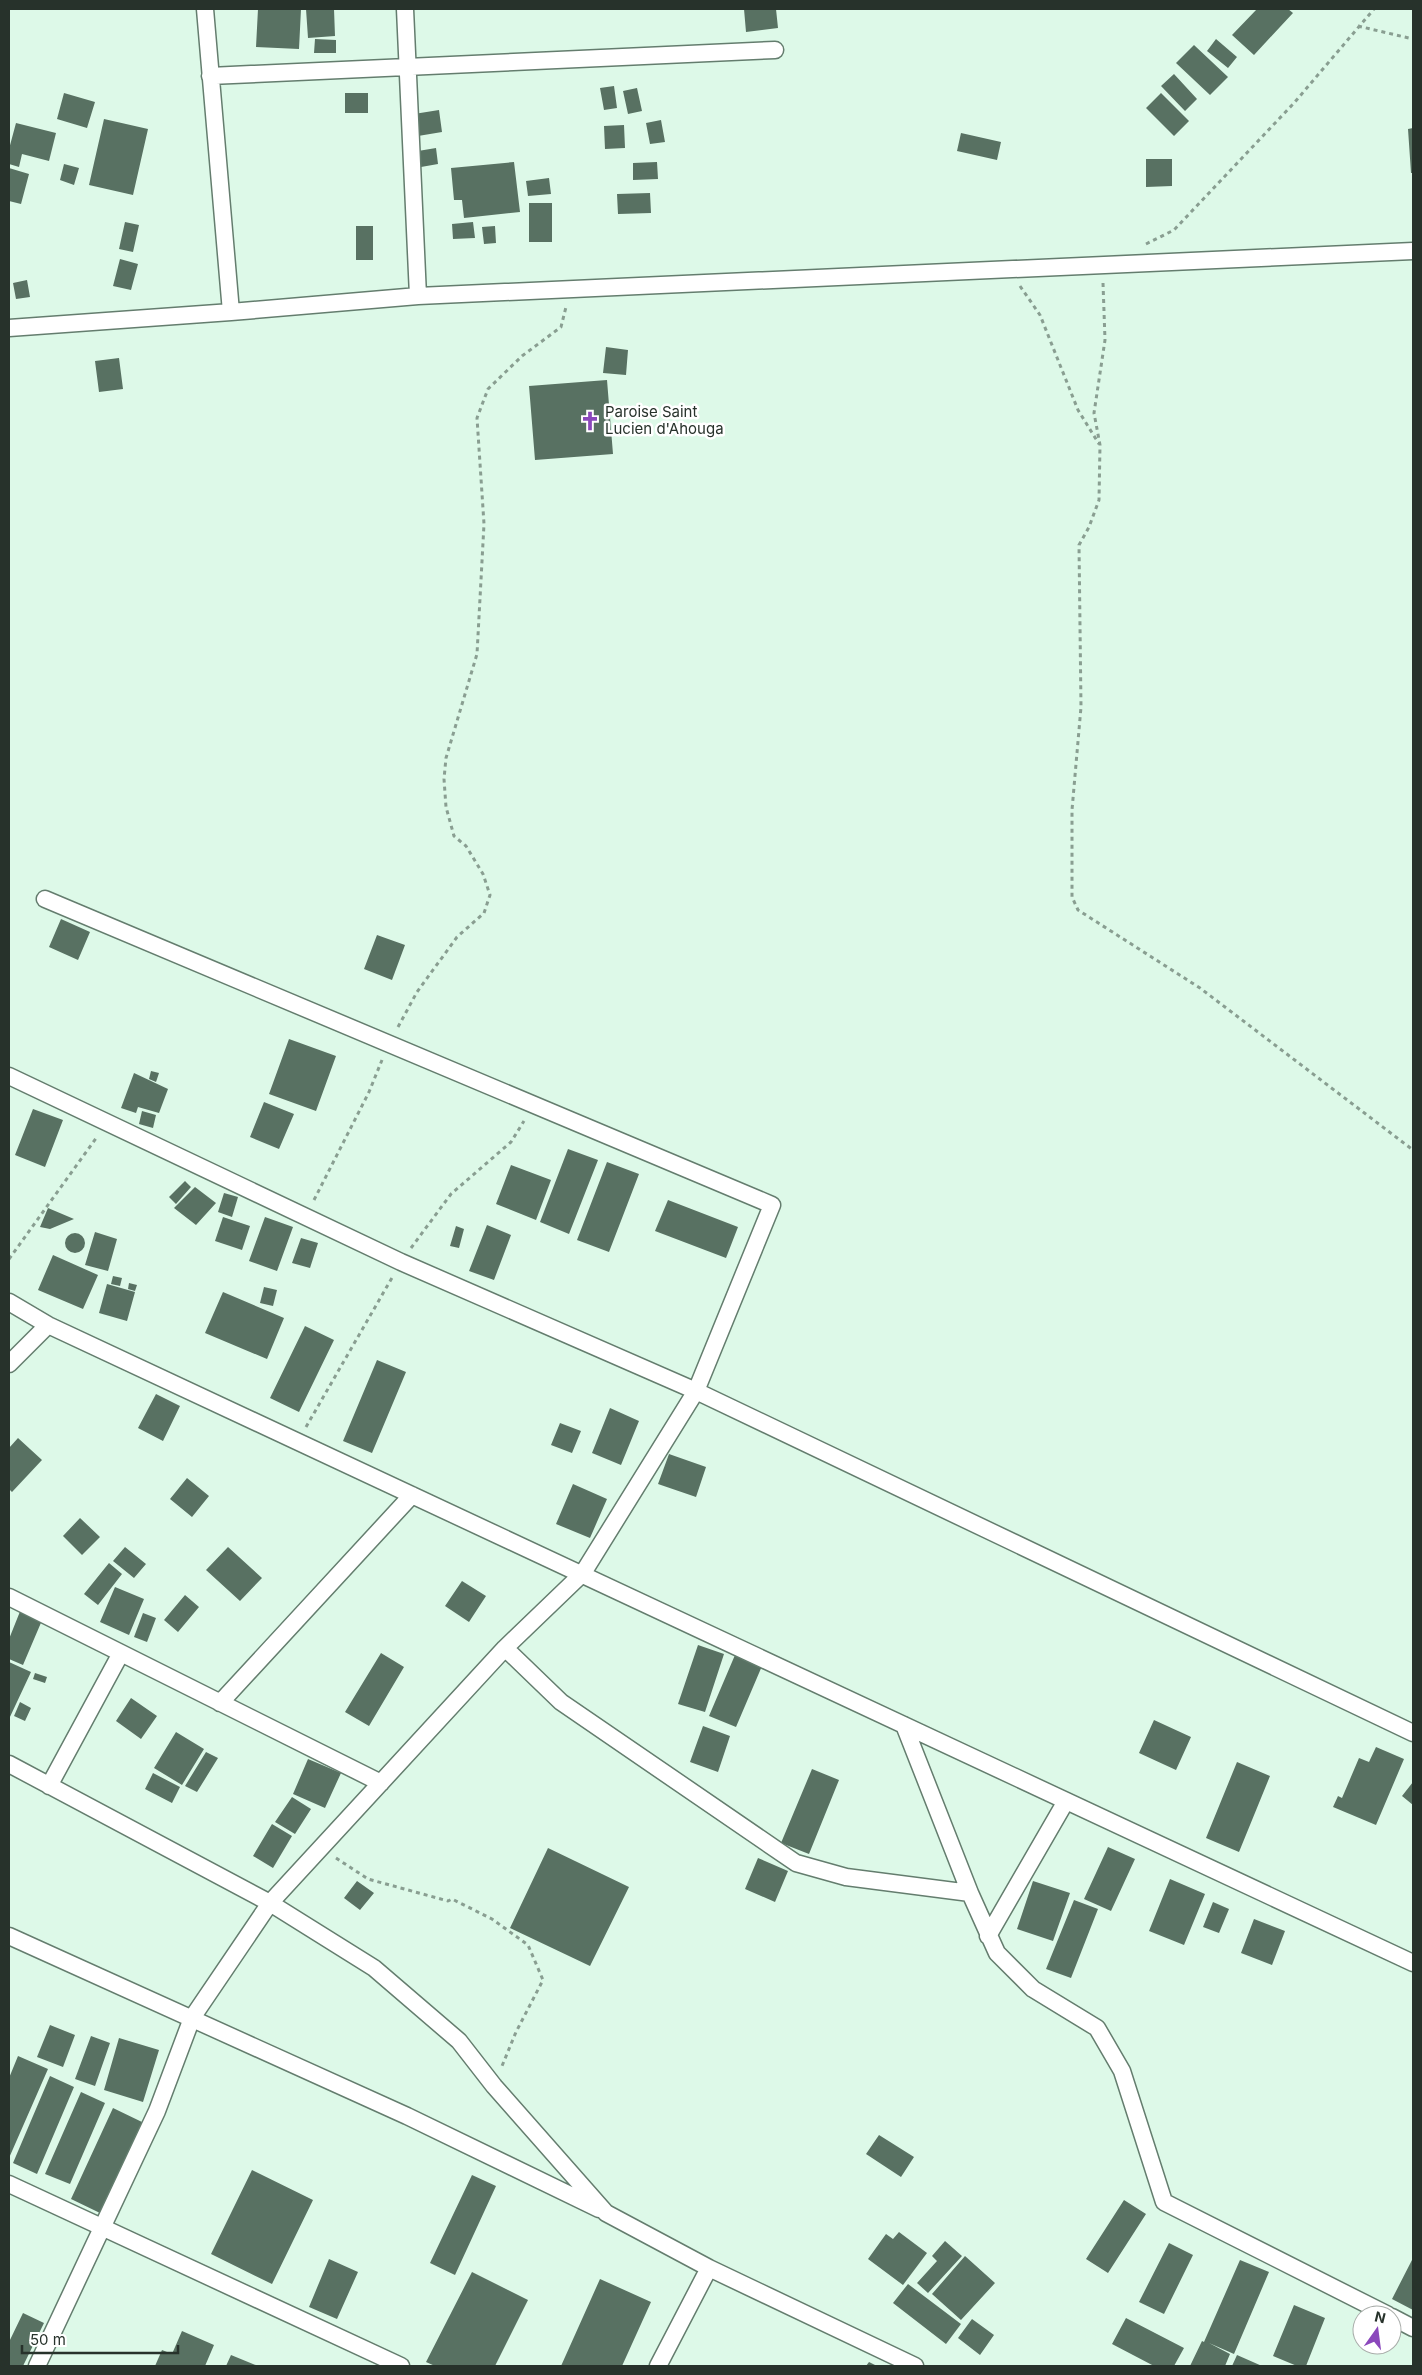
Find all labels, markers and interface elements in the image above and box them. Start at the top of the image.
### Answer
place label: Paroise Saint Lucien d'Ahouga [605,402,724,438]
church icon: Paroise Saint Lucien d'Ahouga [579,410,601,432]
north arrow [1352,2305,1402,2355]
text: N [1373,2307,1387,2326]
scale bar [22,2322,179,2354]
text: 50 m [30,2330,66,2349]

